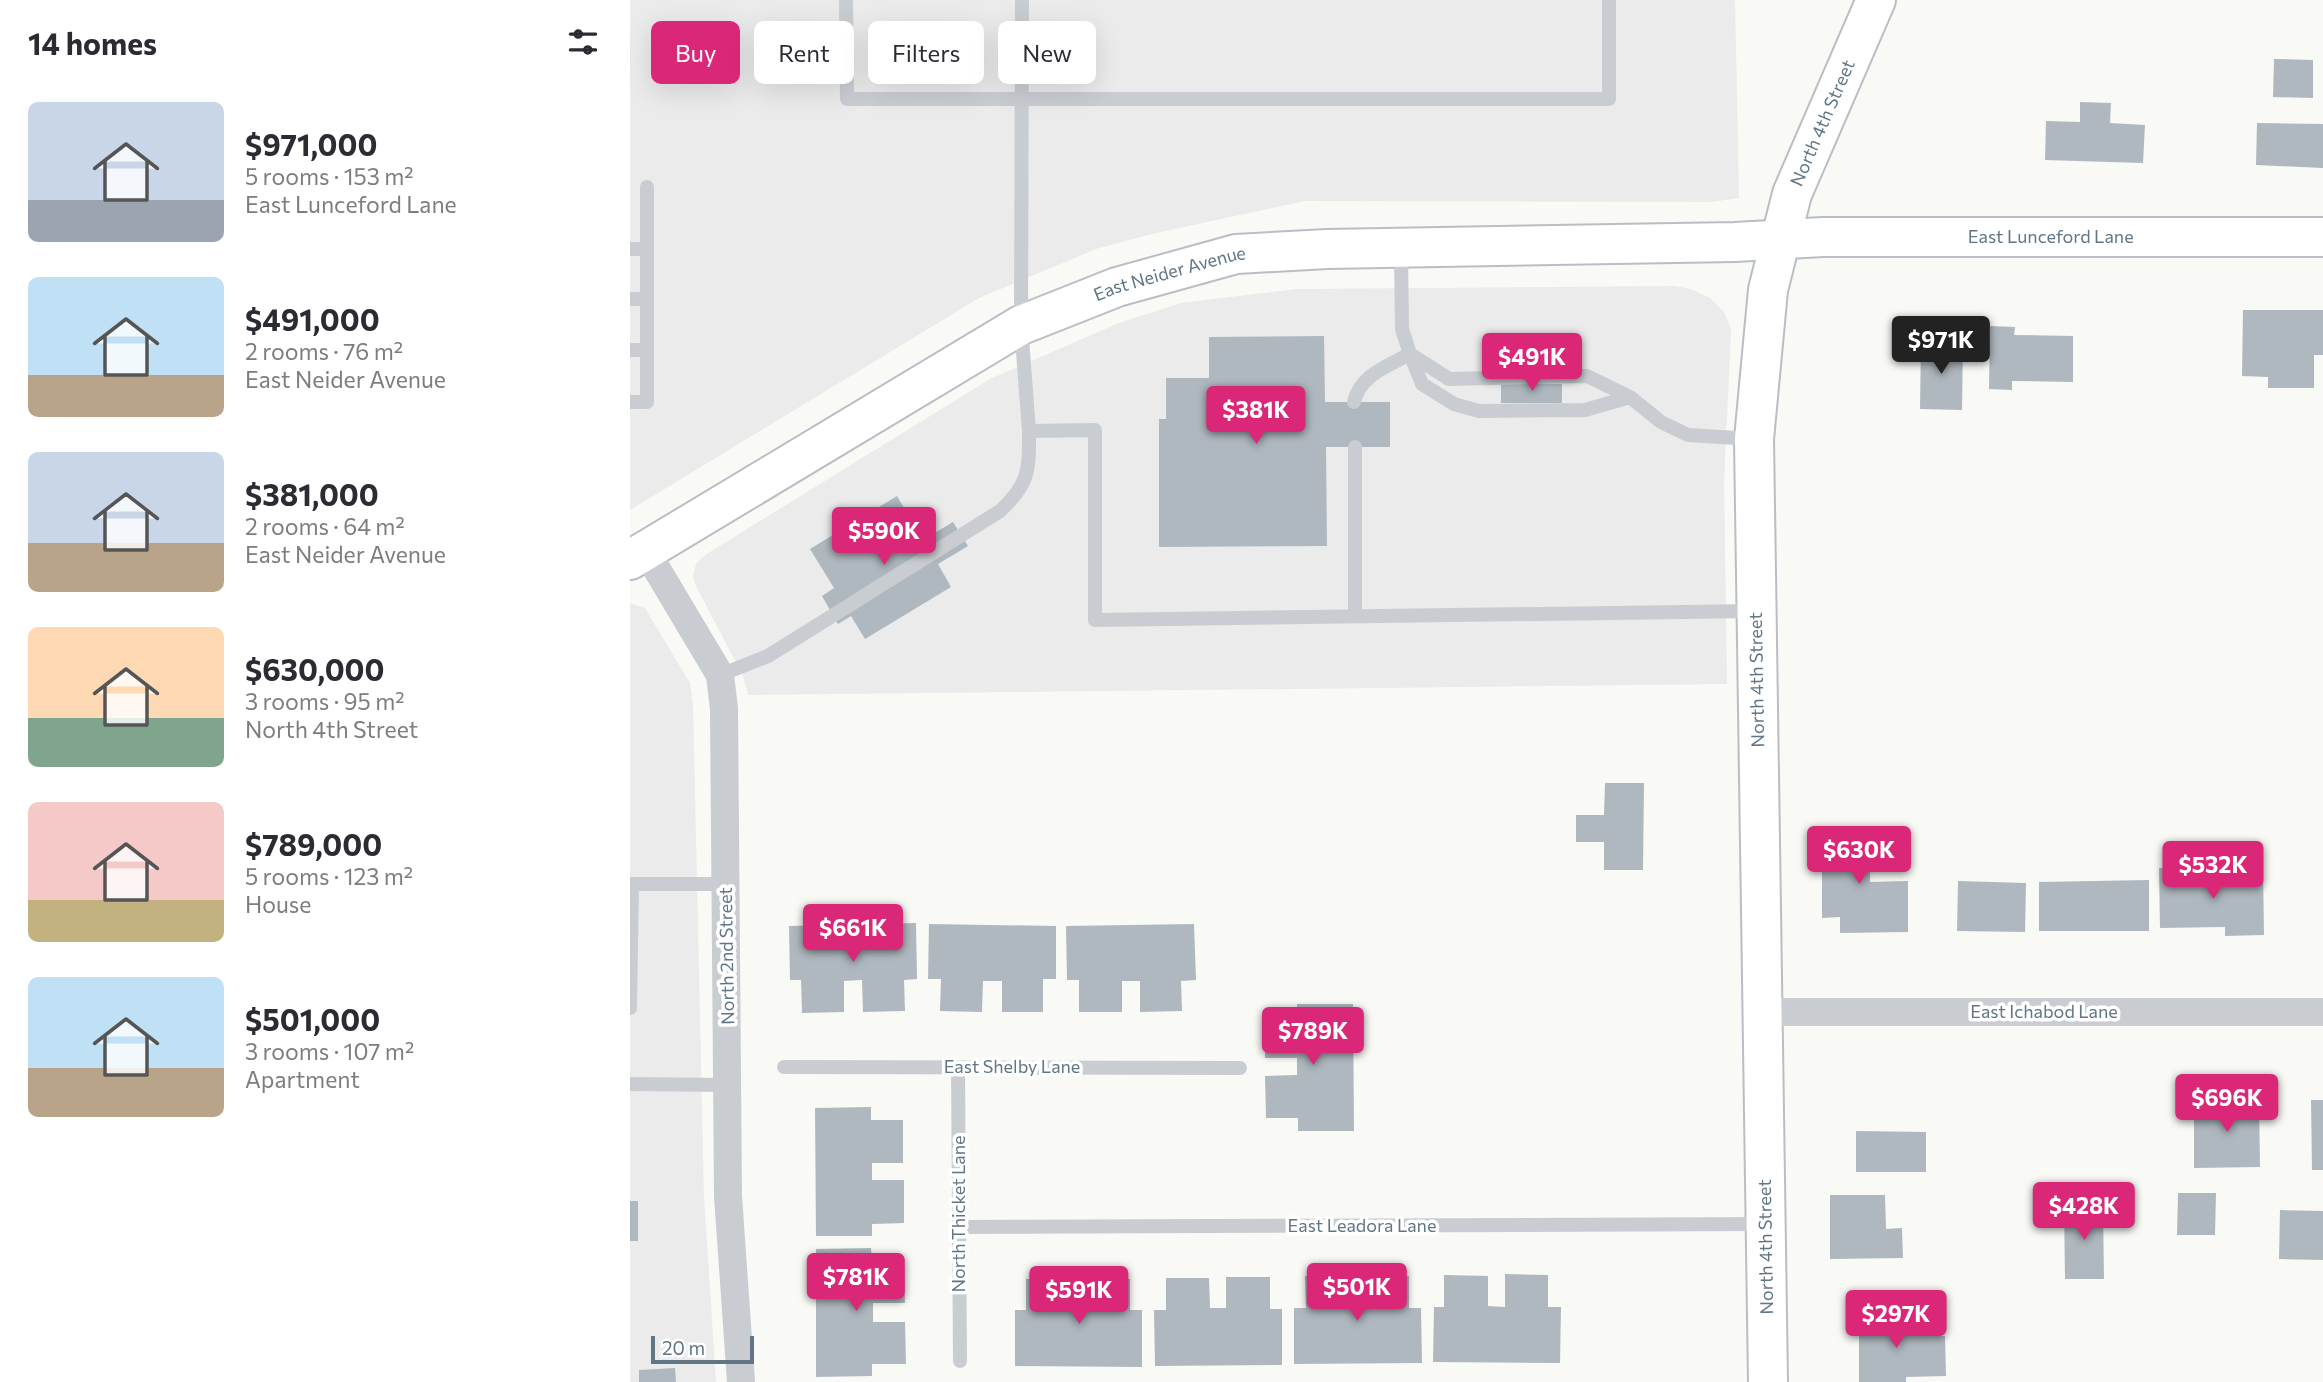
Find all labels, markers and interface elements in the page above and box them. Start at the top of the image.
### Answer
chip: Buy [651,21,740,84]
chip: Rent [754,21,854,84]
chip: Filters [868,21,984,84]
chip: New [998,21,1096,84]
icon: filters [564,23,602,61]
text: 14 homes [28,24,157,61]
street label: North 4th Street [1785,56,1859,189]
text: $971,000 [245,125,377,162]
icon: home [84,130,168,214]
text: 5 rooms · 153 m² [245,162,414,190]
text: East Lunceford Lane [245,190,457,218]
street label: East Lunceford Lane [1968,225,2134,247]
street label: East Neider Avenue [1090,241,1246,305]
text: $491,000 [245,300,380,337]
icon: home [84,305,168,389]
pin: $971K [1892,316,1990,376]
text: $971K [1908,325,1974,353]
pin: $491K [1483,334,1581,393]
text: 2 rooms · 76 m² [245,337,403,365]
text: $491K [1498,342,1566,370]
text: East Neider Avenue [245,365,446,393]
pin: $381K [1207,386,1305,446]
text: $381K [1222,395,1290,423]
text: $381,000 [245,475,379,512]
icon: home [84,480,168,564]
pin: $590K [835,508,933,567]
text: 2 rooms · 64 m² [245,512,405,540]
text: $590K [848,516,920,544]
text: East Neider Avenue [245,540,446,568]
street label: North 4th Street [1744,612,1768,748]
text: $630,000 [245,650,384,687]
icon: home [84,655,168,739]
text: 3 rooms · 95 m² [245,687,404,715]
text: North 4th Street [245,715,418,743]
text: $789,000 [245,825,382,862]
pin: $630K [1810,826,1908,886]
icon: home [84,830,168,914]
text: $630K [1823,835,1895,863]
pin: $532K [2164,842,2262,901]
text: $532K [2178,850,2248,878]
text: 5 rooms · 123 m² [245,862,413,890]
street label: North 2nd Street [714,887,738,1025]
text: House [245,890,311,918]
pin: $661K [804,904,902,964]
text: $661K [819,913,887,941]
text: $501,000 [245,1000,380,1037]
street label: East Ichabod Lane [1970,1000,2118,1022]
icon: home [84,1005,168,1089]
pin: $789K [1264,1007,1362,1067]
text: $789K [1278,1016,1348,1044]
text: 3 rooms · 107 m² [245,1037,414,1065]
street label: East Shelby Lane [944,1055,1080,1077]
text: Apartment [245,1065,360,1093]
pin: $696K [2178,1074,2276,1134]
text: $696K [2191,1083,2263,1111]
street label: North Thicket Lane [947,1135,969,1293]
street label: North 4th Street [1753,1179,1777,1315]
pin: $428K [2035,1182,2133,1242]
text: $428K [2049,1191,2119,1219]
street label: East Leadora Lane [1288,1214,1436,1236]
pin: $781K [807,1254,905,1313]
text: $781K [823,1262,889,1290]
pin: $501K [1308,1264,1406,1323]
pin: $591K [1030,1266,1128,1326]
text: $501K [1323,1272,1391,1300]
text: $591K [1045,1275,1113,1303]
pin: $297K [1847,1290,1945,1350]
text: $297K [1862,1299,1930,1327]
scale bar [651,1333,754,1365]
text: 20 m [662,1336,705,1359]

